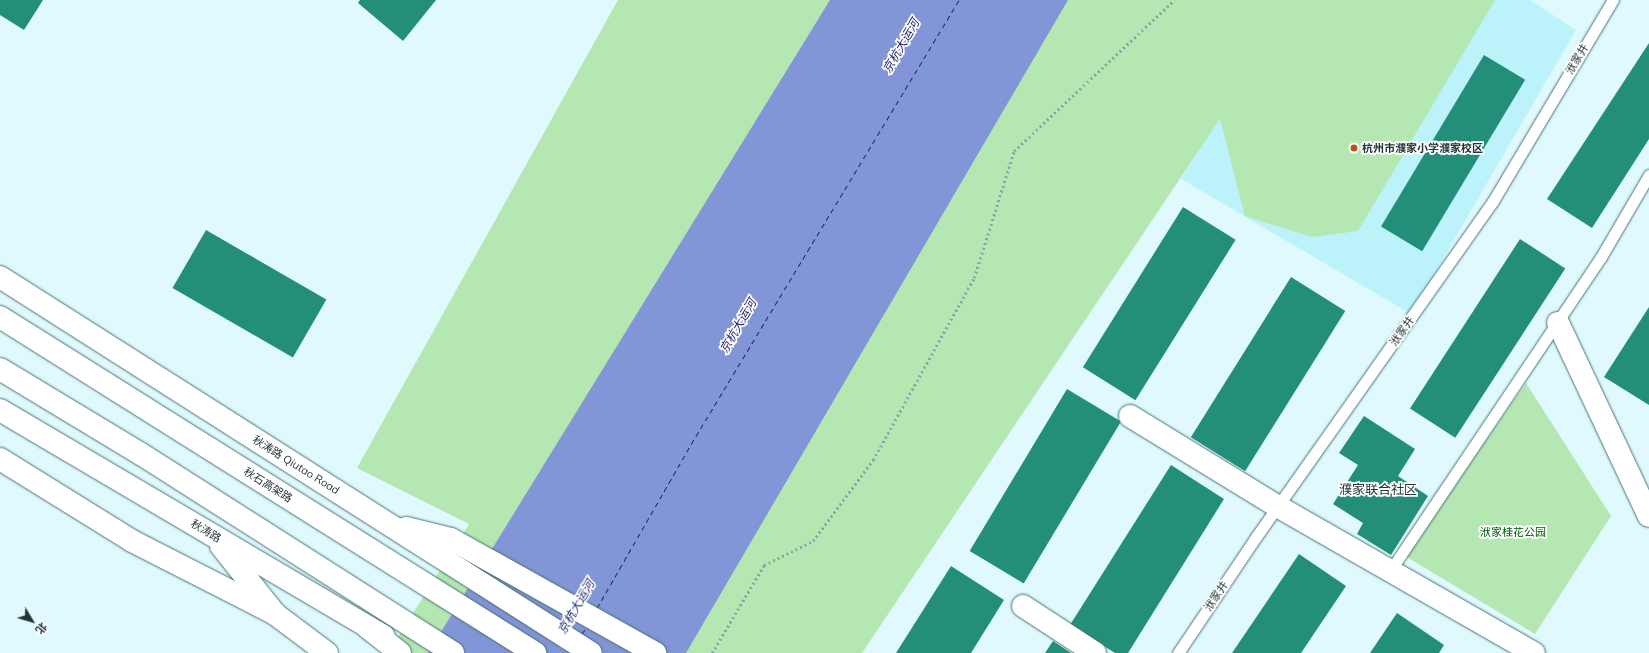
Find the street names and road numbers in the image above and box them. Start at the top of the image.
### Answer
street label: 洑家井 [1563,41,1591,77]
street label: 洑家井 [1387,314,1417,348]
street label: 秋涛路 Qiutao Road [250,433,342,497]
street label: 秋石高架路 [241,465,295,505]
street label: 秋涛路 [188,517,224,545]
street label: 洑家井 [1201,579,1231,613]

